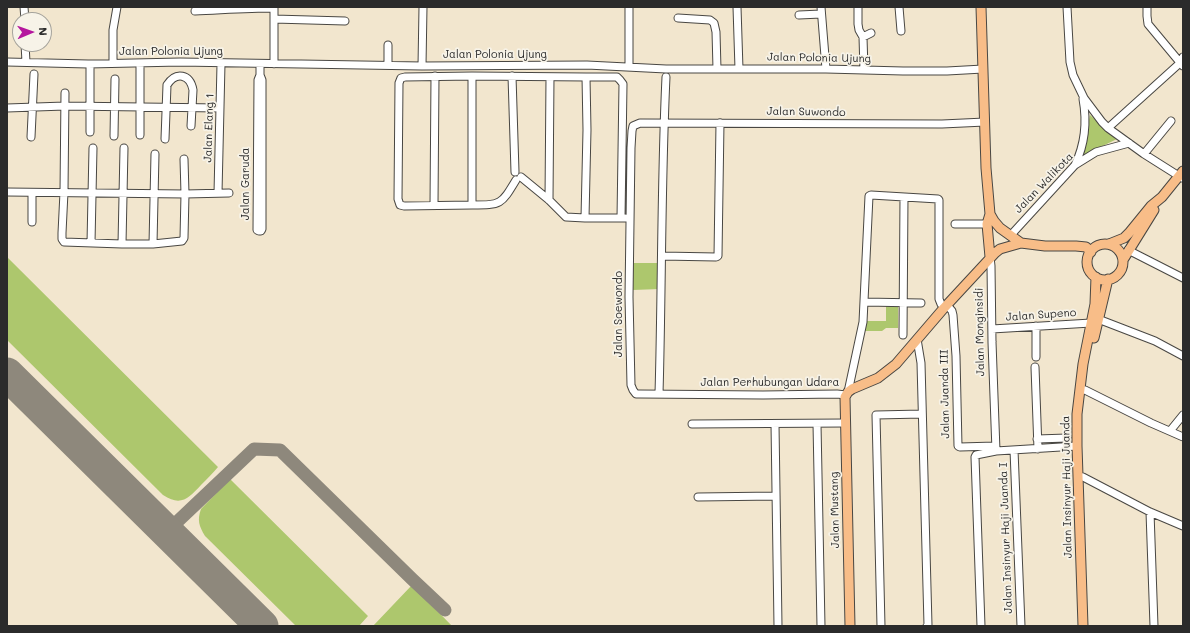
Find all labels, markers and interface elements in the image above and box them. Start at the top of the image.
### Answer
north arrow [12,12,52,52]
text: N [36,27,51,36]
street label: Jalan Polonia Ujung [119,45,223,59]
street label: Jalan Polonia Ujung [443,48,547,62]
street label: Jalan Polonia Ujung [767,50,871,66]
street label: Jalan Elang 1 [201,93,217,163]
street label: Jalan Suwondo [766,105,846,119]
street label: Jalan Garuda [239,148,253,220]
street label: Jalan Walikota [1012,150,1076,216]
street label: Jalan Soewondo [612,271,626,357]
street label: Jalan Monginsidi [973,288,987,376]
street label: Jalan Supeno [1005,306,1077,324]
street label: Jalan Juanda III [938,349,952,439]
street label: Jalan Perhubungan Udara [701,376,839,390]
street label: Jalan Insinyur Haji Juanda [1059,416,1075,558]
street label: Jalan Insinyur Haji Juanda I [997,462,1015,614]
street label: Jalan Mustang [828,472,842,548]

